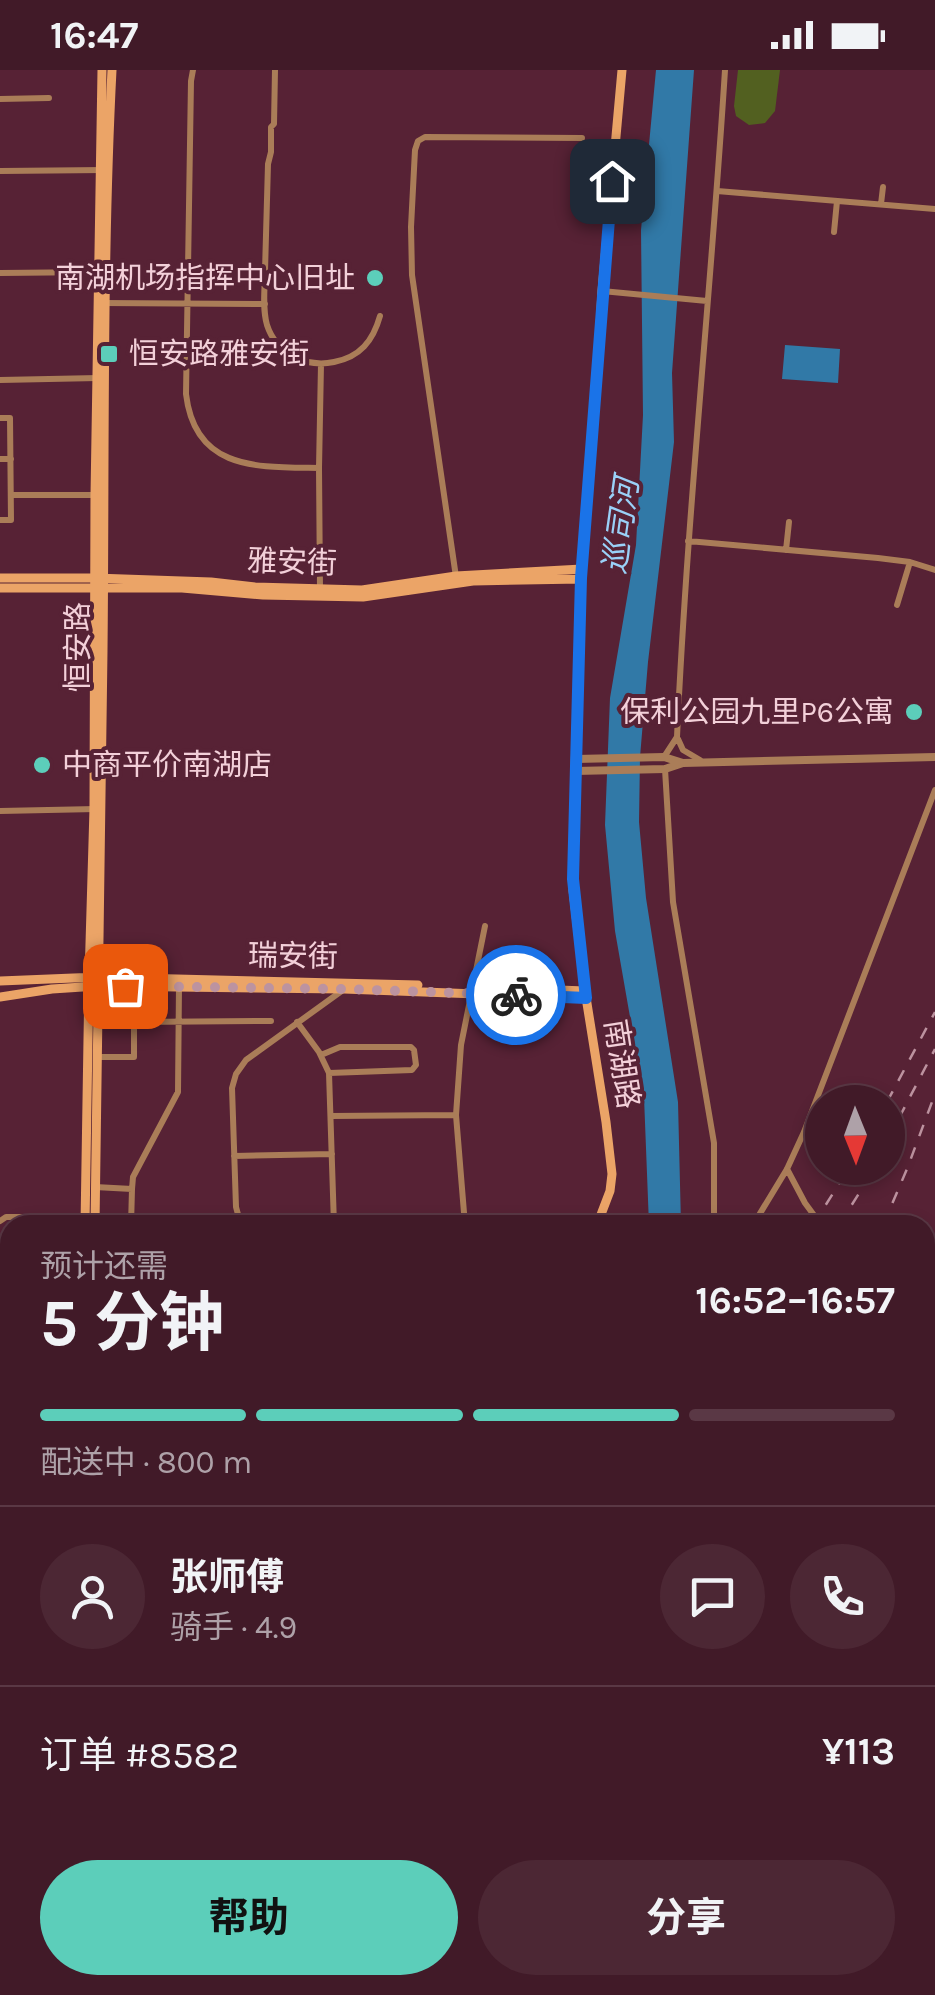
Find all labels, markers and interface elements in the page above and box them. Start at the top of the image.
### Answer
text: 16:47 [50,13,138,58]
pin [570,139,655,224]
icon: home [585,154,640,209]
place label: 南湖机场指挥中心旧址 [55,260,355,296]
marker: 南湖机场指挥中心旧址 [364,267,386,289]
place label: 恒安路雅安街 [129,336,309,372]
marker: 恒安路雅安街 [98,343,120,365]
water label: 巡司河 [596,470,647,576]
street label: 雅安街 [246,542,338,582]
street label: 恒安路 [60,602,96,692]
place label: 保利公园九里P6公寓 [620,694,894,730]
marker: 保利公园九里P6公寓 [903,701,925,723]
place label: 中商平价南湖店 [62,747,272,783]
marker: 中商平价南湖店 [31,754,53,776]
street label: 瑞安街 [248,937,338,975]
pin [83,944,168,1029]
courier [466,945,566,1045]
icon: bag [98,959,153,1014]
icon: bike [489,968,544,1023]
street label: 南湖路 [597,1017,647,1111]
north arrow [805,1085,905,1185]
map controls [805,1085,905,1185]
text: 预计还需 [40,1248,168,1285]
text: 16:52–16:57 [695,1278,895,1323]
text: 5 分钟 [40,1285,224,1361]
text: 配送中 · 800 m [40,1444,252,1481]
button: person [40,1544,145,1649]
button: chat [660,1544,765,1649]
button: phone [790,1544,895,1649]
text: 张师傅 [170,1555,284,1600]
text: 骑手 · 4.9 [170,1609,297,1646]
text: ¥113 [822,1729,895,1774]
text: 订单 #8582 [40,1733,239,1778]
button: 帮助 [40,1860,458,1975]
button: 分享 [478,1860,895,1975]

